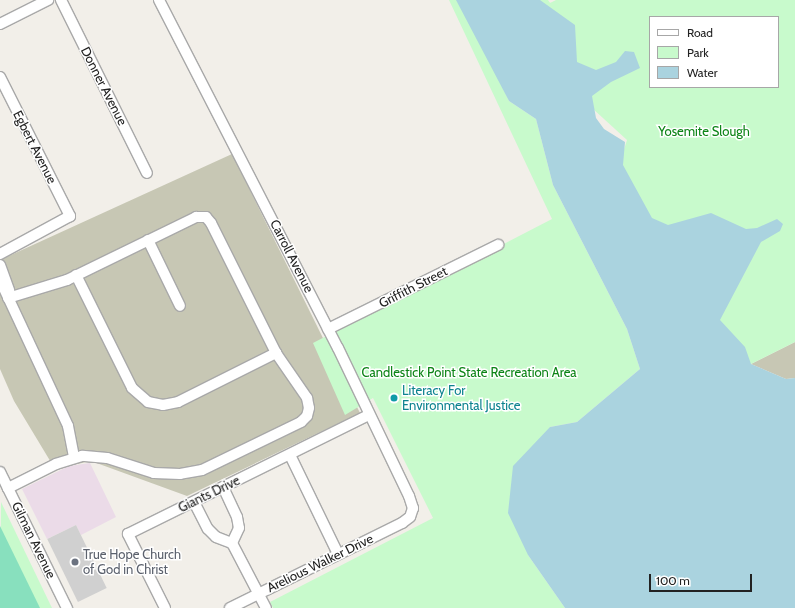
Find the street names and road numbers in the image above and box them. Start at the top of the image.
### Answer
street label: Donner Avenue [78,44,130,128]
street label: Egbert Avenue [10,108,60,186]
street label: Carroll Avenue [267,217,317,295]
street label: Griffith Street [376,263,450,311]
street label: Giants Drive [176,472,242,516]
street label: Gilman Avenue [9,499,59,581]
street label: Arelious Walker Drive [264,531,376,595]

